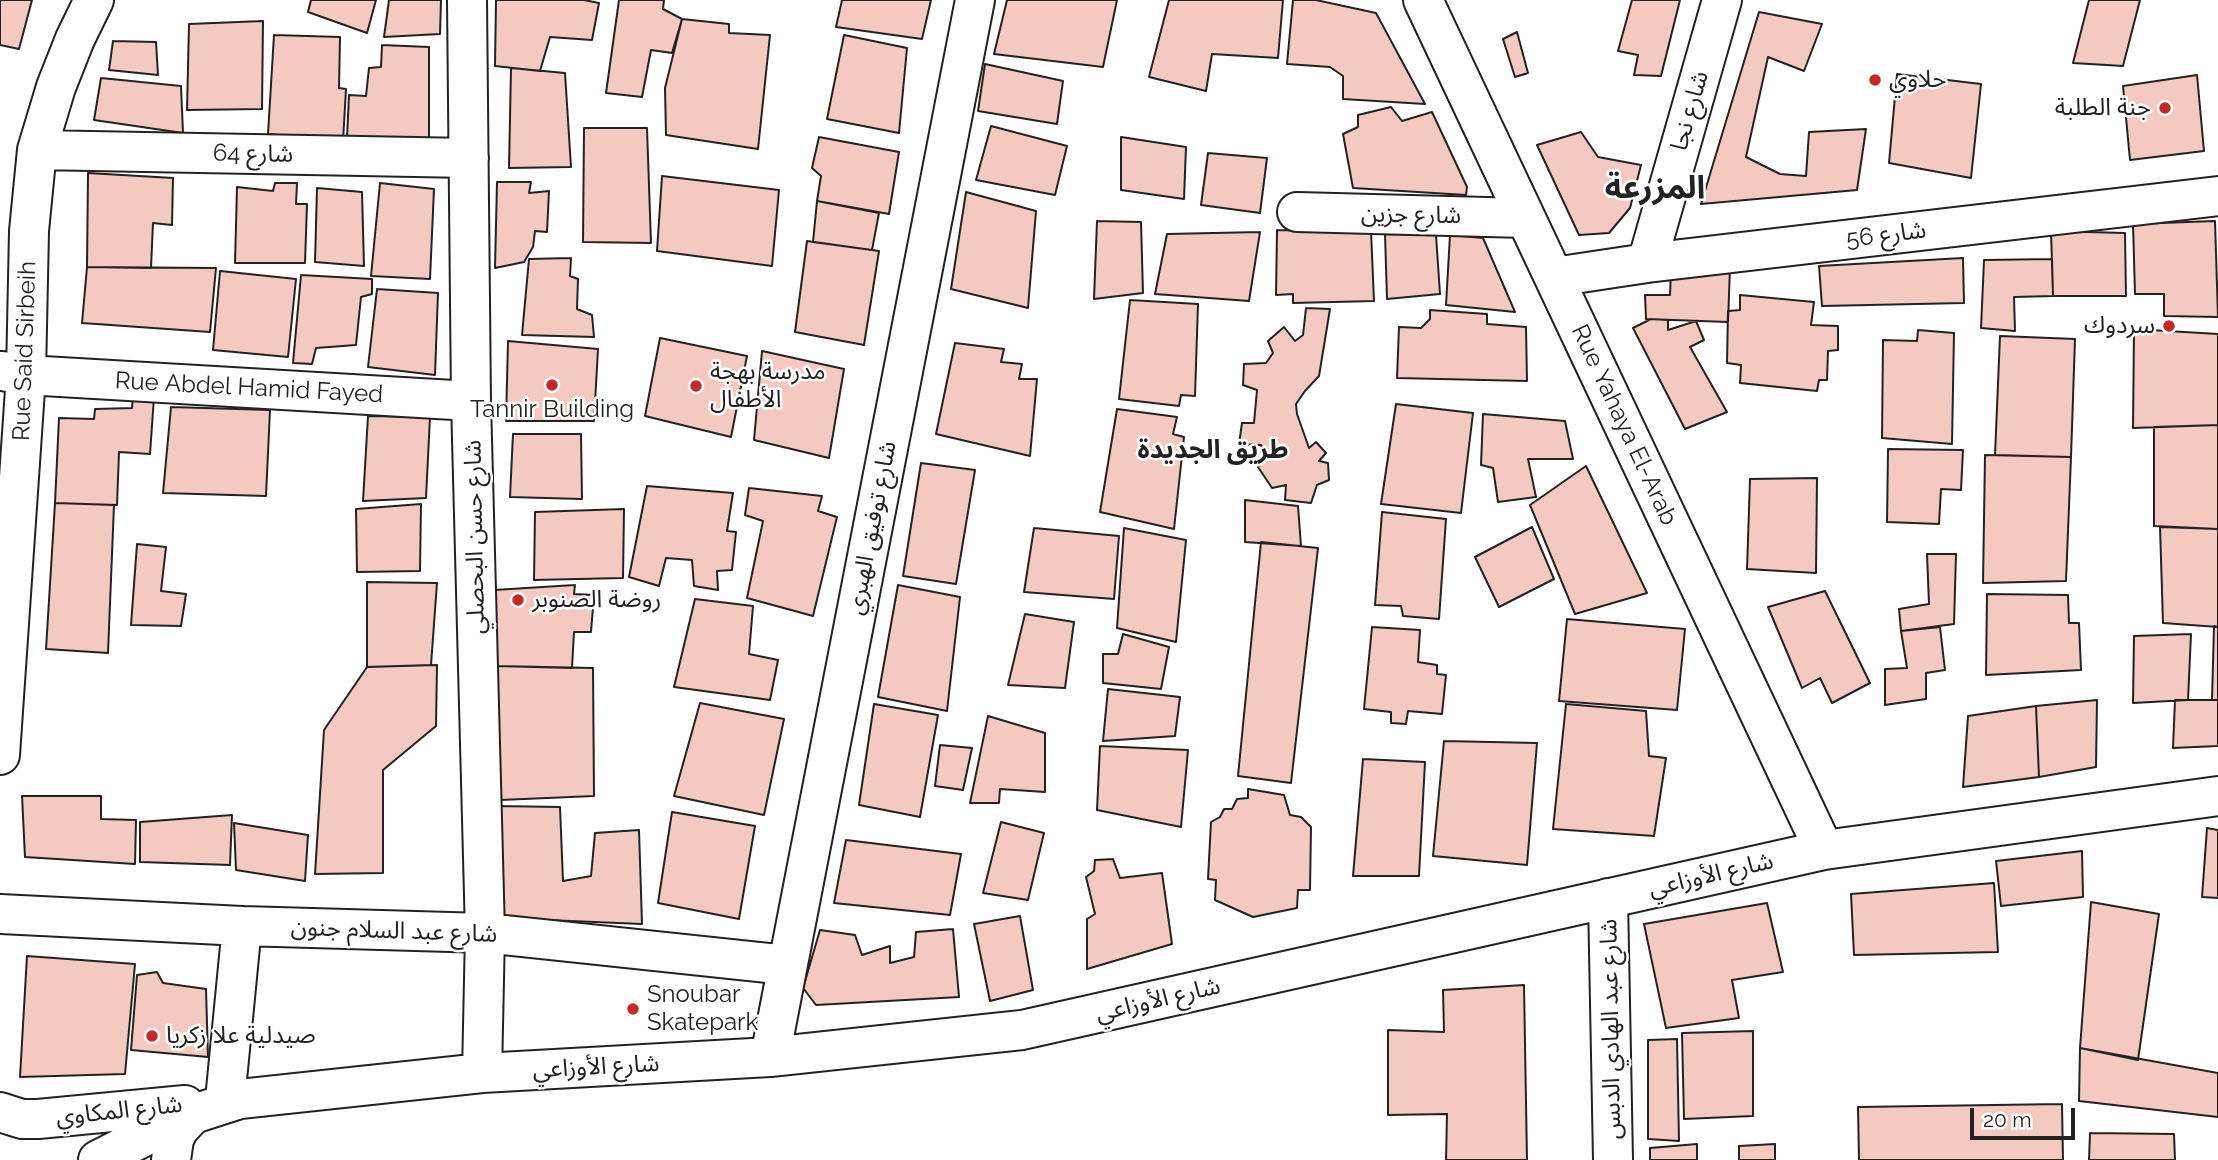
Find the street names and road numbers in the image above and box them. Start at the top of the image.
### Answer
street label: شارع نجا [1665,68,1715,154]
street label: شارع 64 [213,139,293,169]
street label: شارع جزين [1361,200,1461,230]
street label: شارع 56 [1844,216,1928,254]
street label: Rue Said Sirbeih [7,260,43,442]
street label: Rue Yahaya El-Arab [1565,320,1683,530]
street label: Rue Abdel Hamid Fayed [114,367,384,409]
street label: شارع توفيق الهبري [841,439,903,617]
street label: شارع حسن البحصلي [459,440,491,634]
street label: شارع الأوزاعي [1646,847,1776,903]
street label: شارع عبد السلام جنون [290,913,498,949]
street label: شارع عبد الهادي الدبس [1595,918,1627,1140]
street label: شارع الأوزاعي [1093,972,1223,1028]
street label: شارع الأوزاعي [532,1049,660,1085]
street label: شارع المكاوي [54,1090,184,1132]

